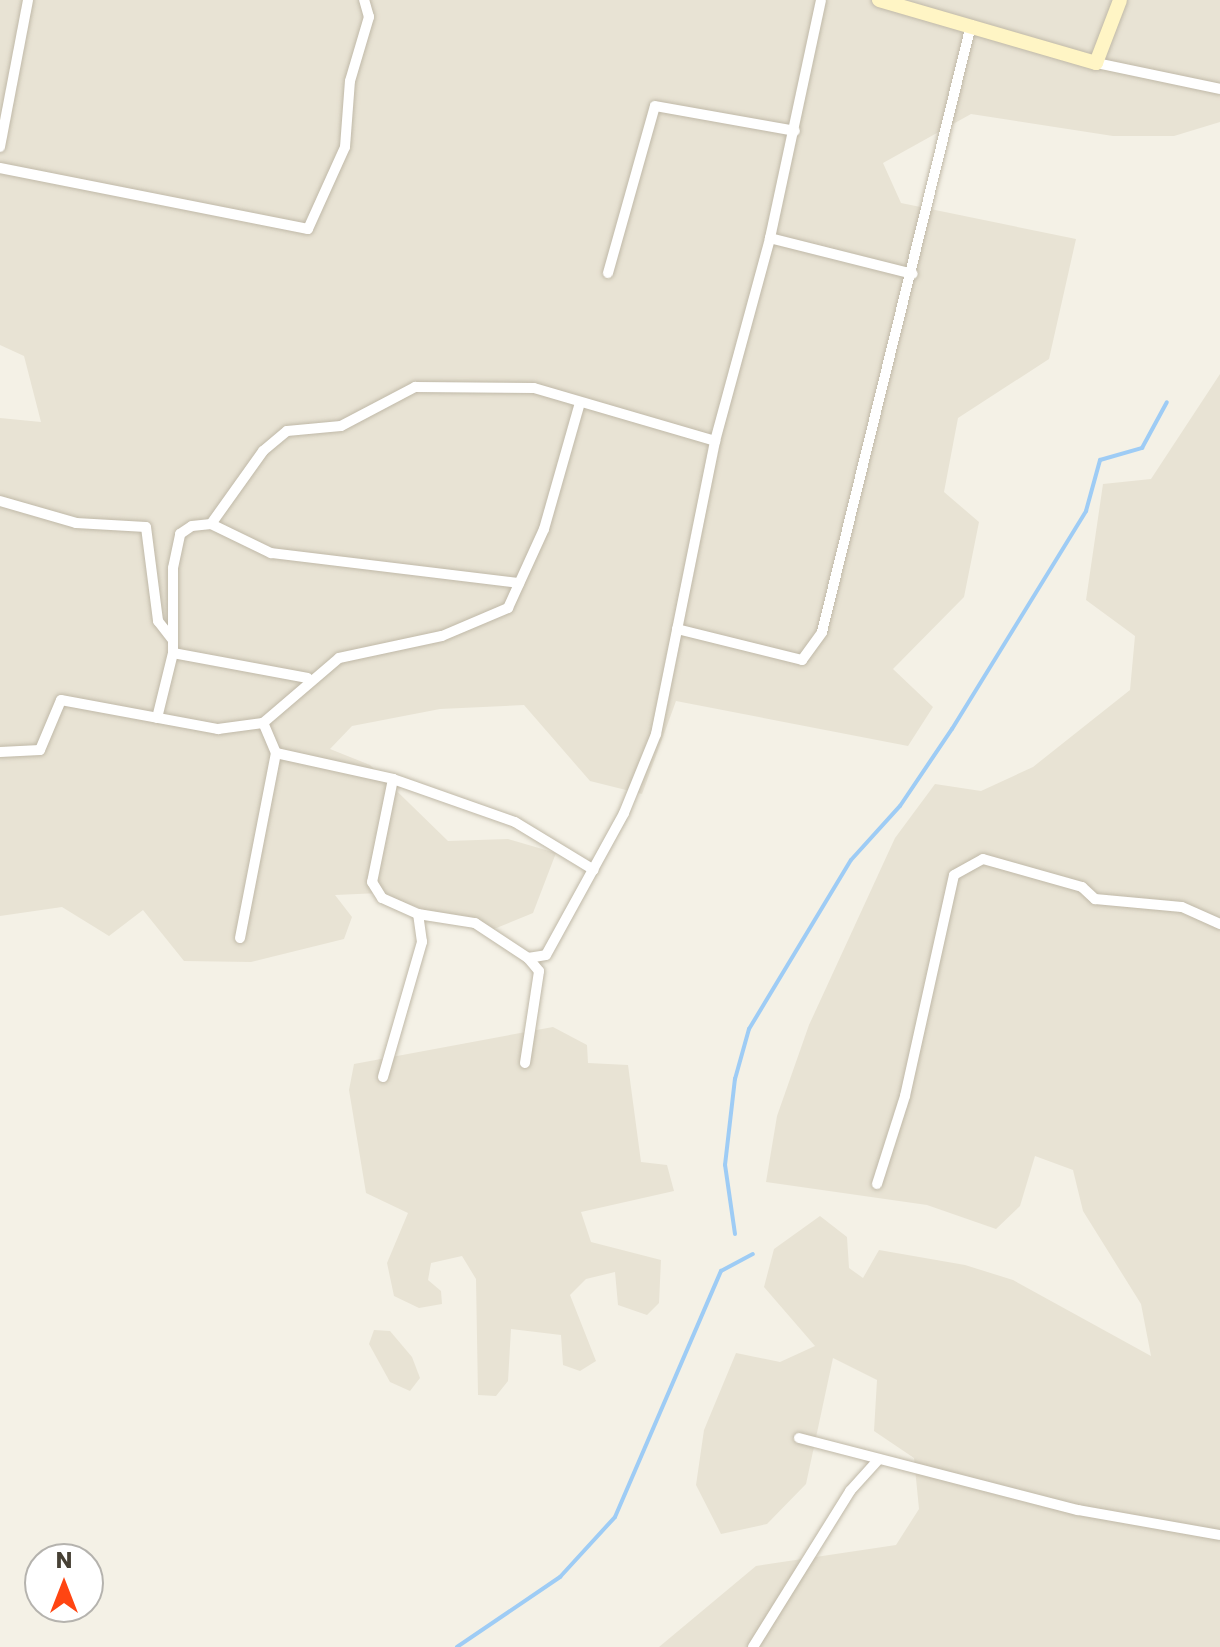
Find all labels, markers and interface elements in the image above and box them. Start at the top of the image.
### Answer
north arrow [24,1543,104,1623]
text: N [56,1545,72,1576]

